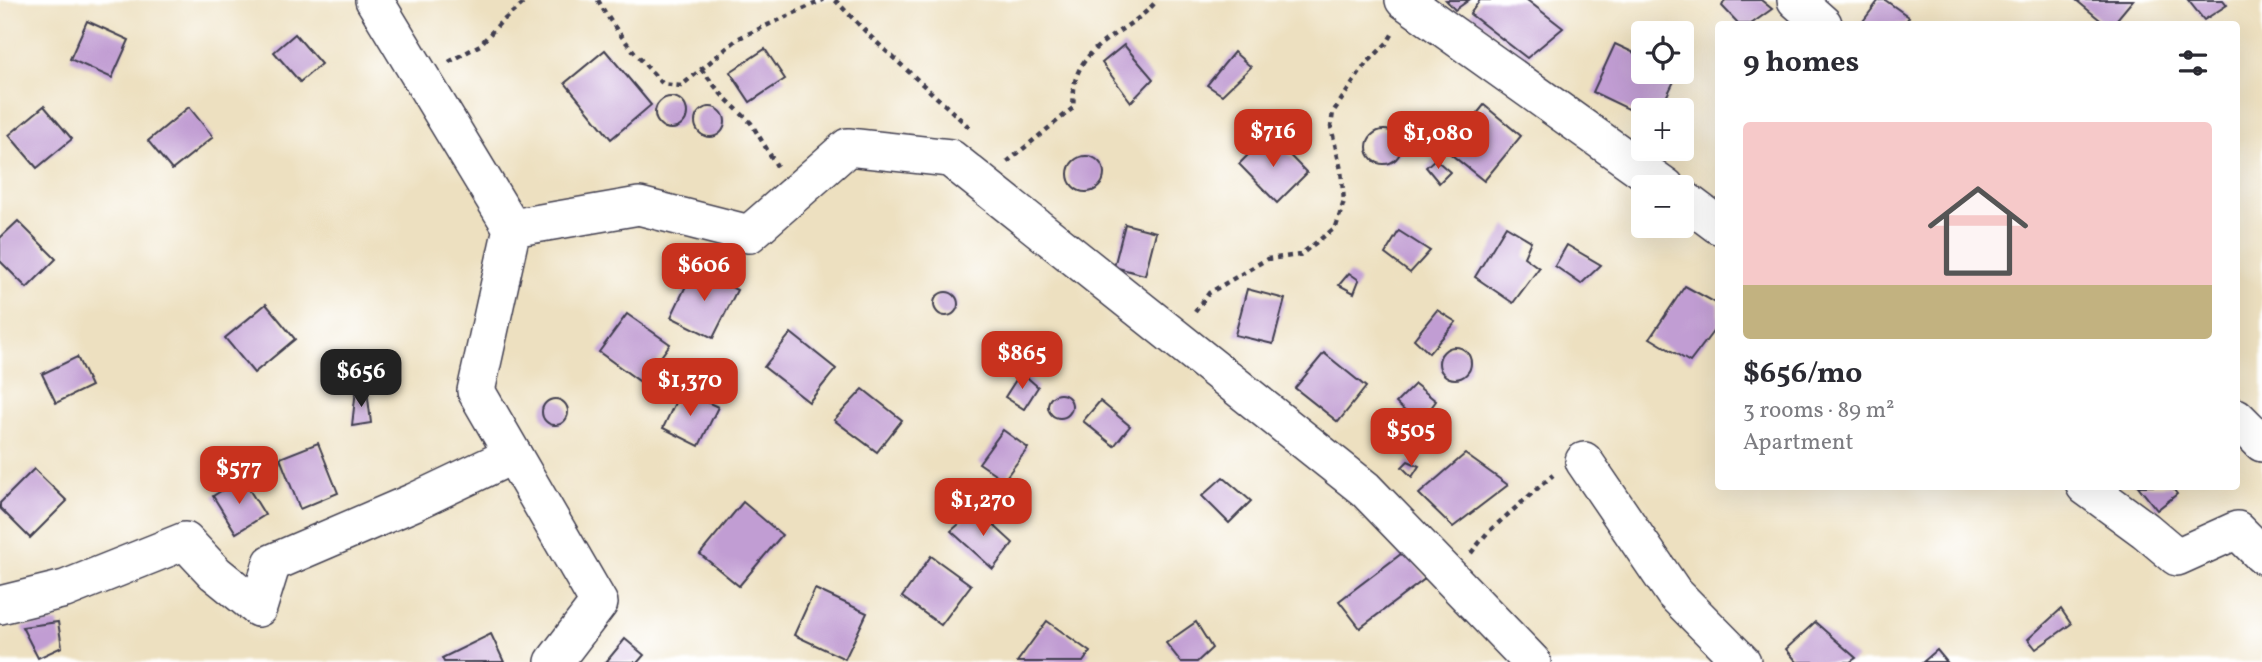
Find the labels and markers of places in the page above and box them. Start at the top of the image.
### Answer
pin: $716 [1232,110,1314,169]
pin: $1,080 [1381,111,1495,171]
pin: $606 [663,244,745,303]
pin: $865 [981,332,1063,391]
pin: $656 [320,350,402,409]
pin: $1,370 [633,358,747,418]
pin: $505 [1370,408,1452,468]
pin: $577 [198,447,280,506]
pin: $1,270 [926,478,1040,538]

